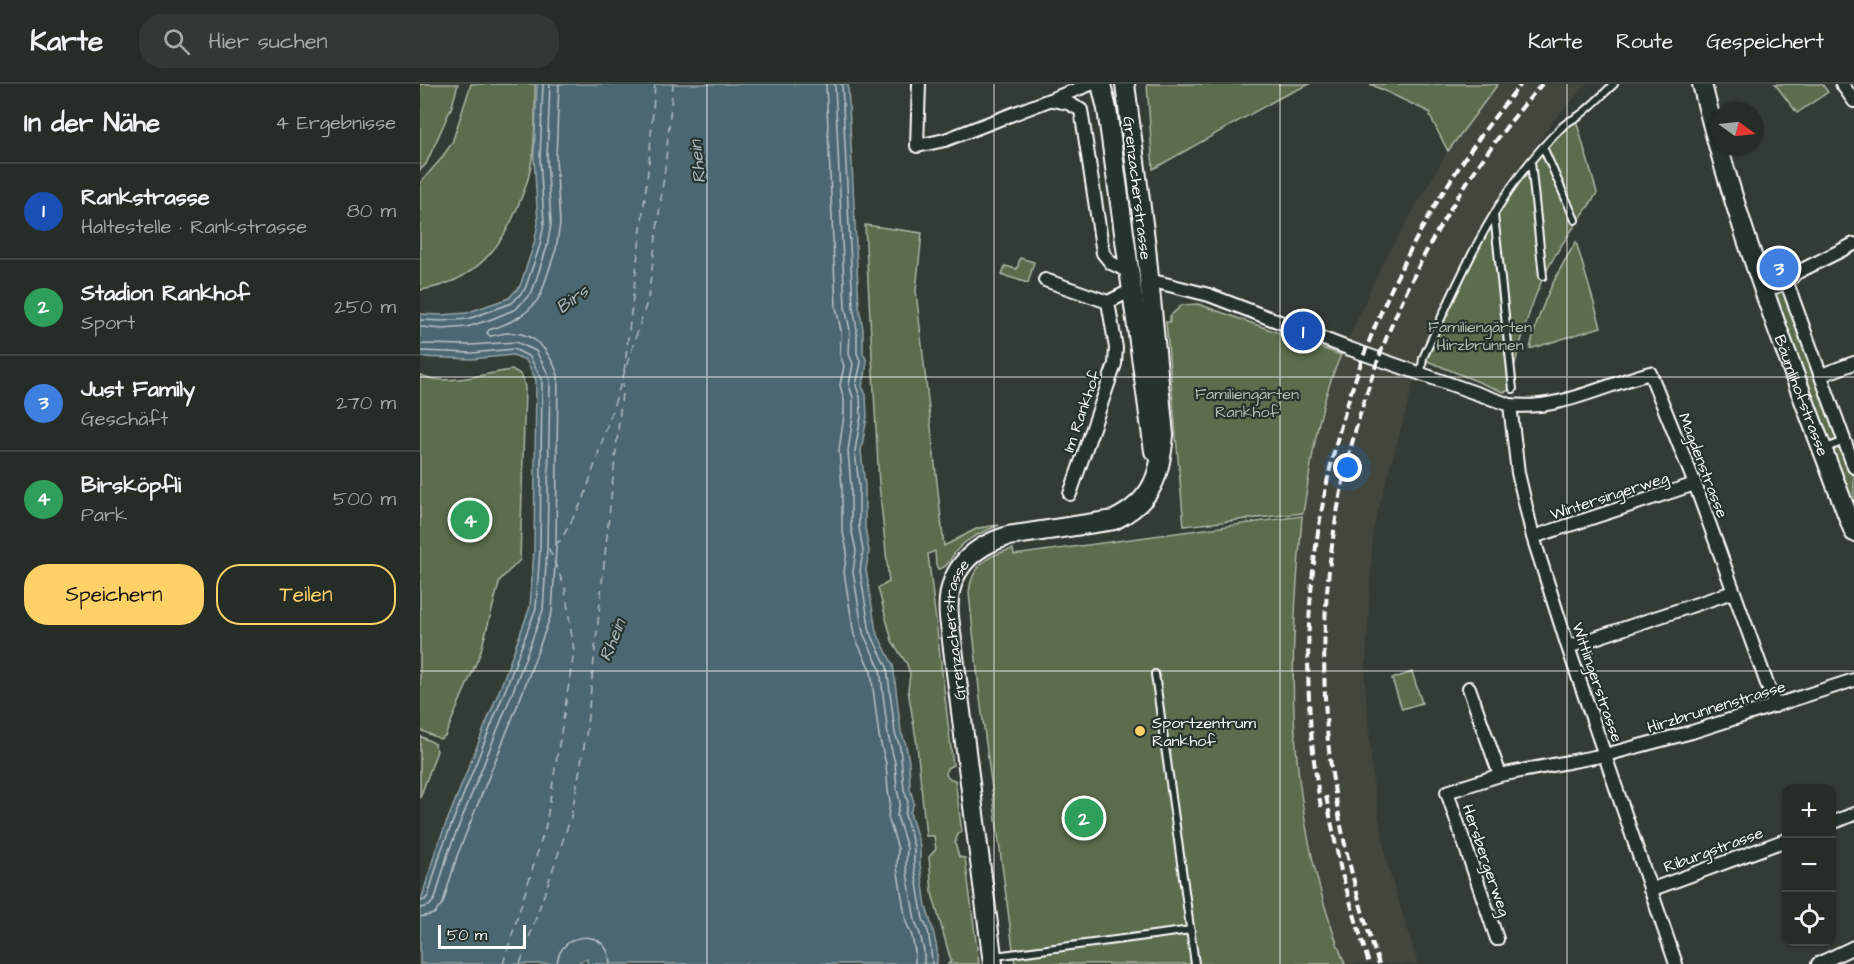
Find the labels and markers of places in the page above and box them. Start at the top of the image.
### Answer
pin: 3 [1760,246,1798,291]
pin: 1 [1284,308,1322,354]
pin: 4 [451,498,490,542]
place label: Sportzentrum Rankhof [1152,712,1256,752]
marker: Sportzentrum Rankhof [1133,724,1147,738]
pin: 2 [1064,796,1104,840]

